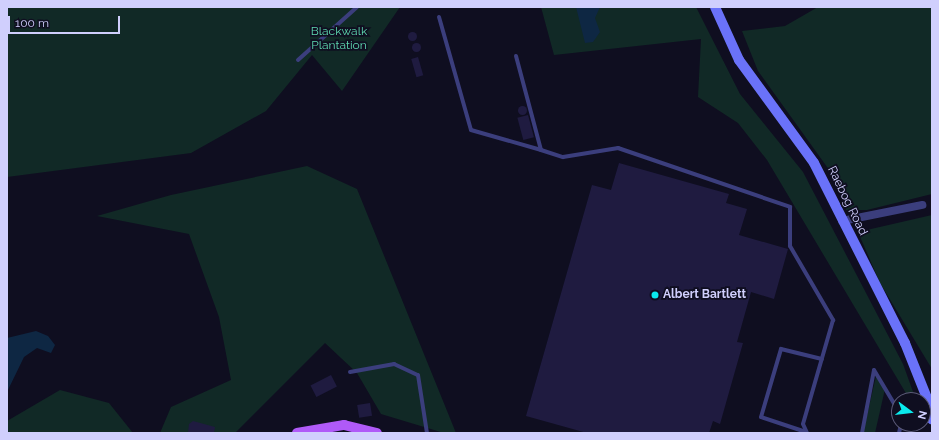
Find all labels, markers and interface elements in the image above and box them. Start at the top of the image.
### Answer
scale bar [10,8,122,34]
text: 100 m [15,16,49,30]
park label: Blackwalk Plantation [311,25,367,53]
street label: Raebog Road [824,164,870,238]
place label: Albert Bartlett [663,288,746,302]
marker: Albert Bartlett [650,290,660,300]
north arrow [891,392,931,432]
text: N [915,409,929,421]

